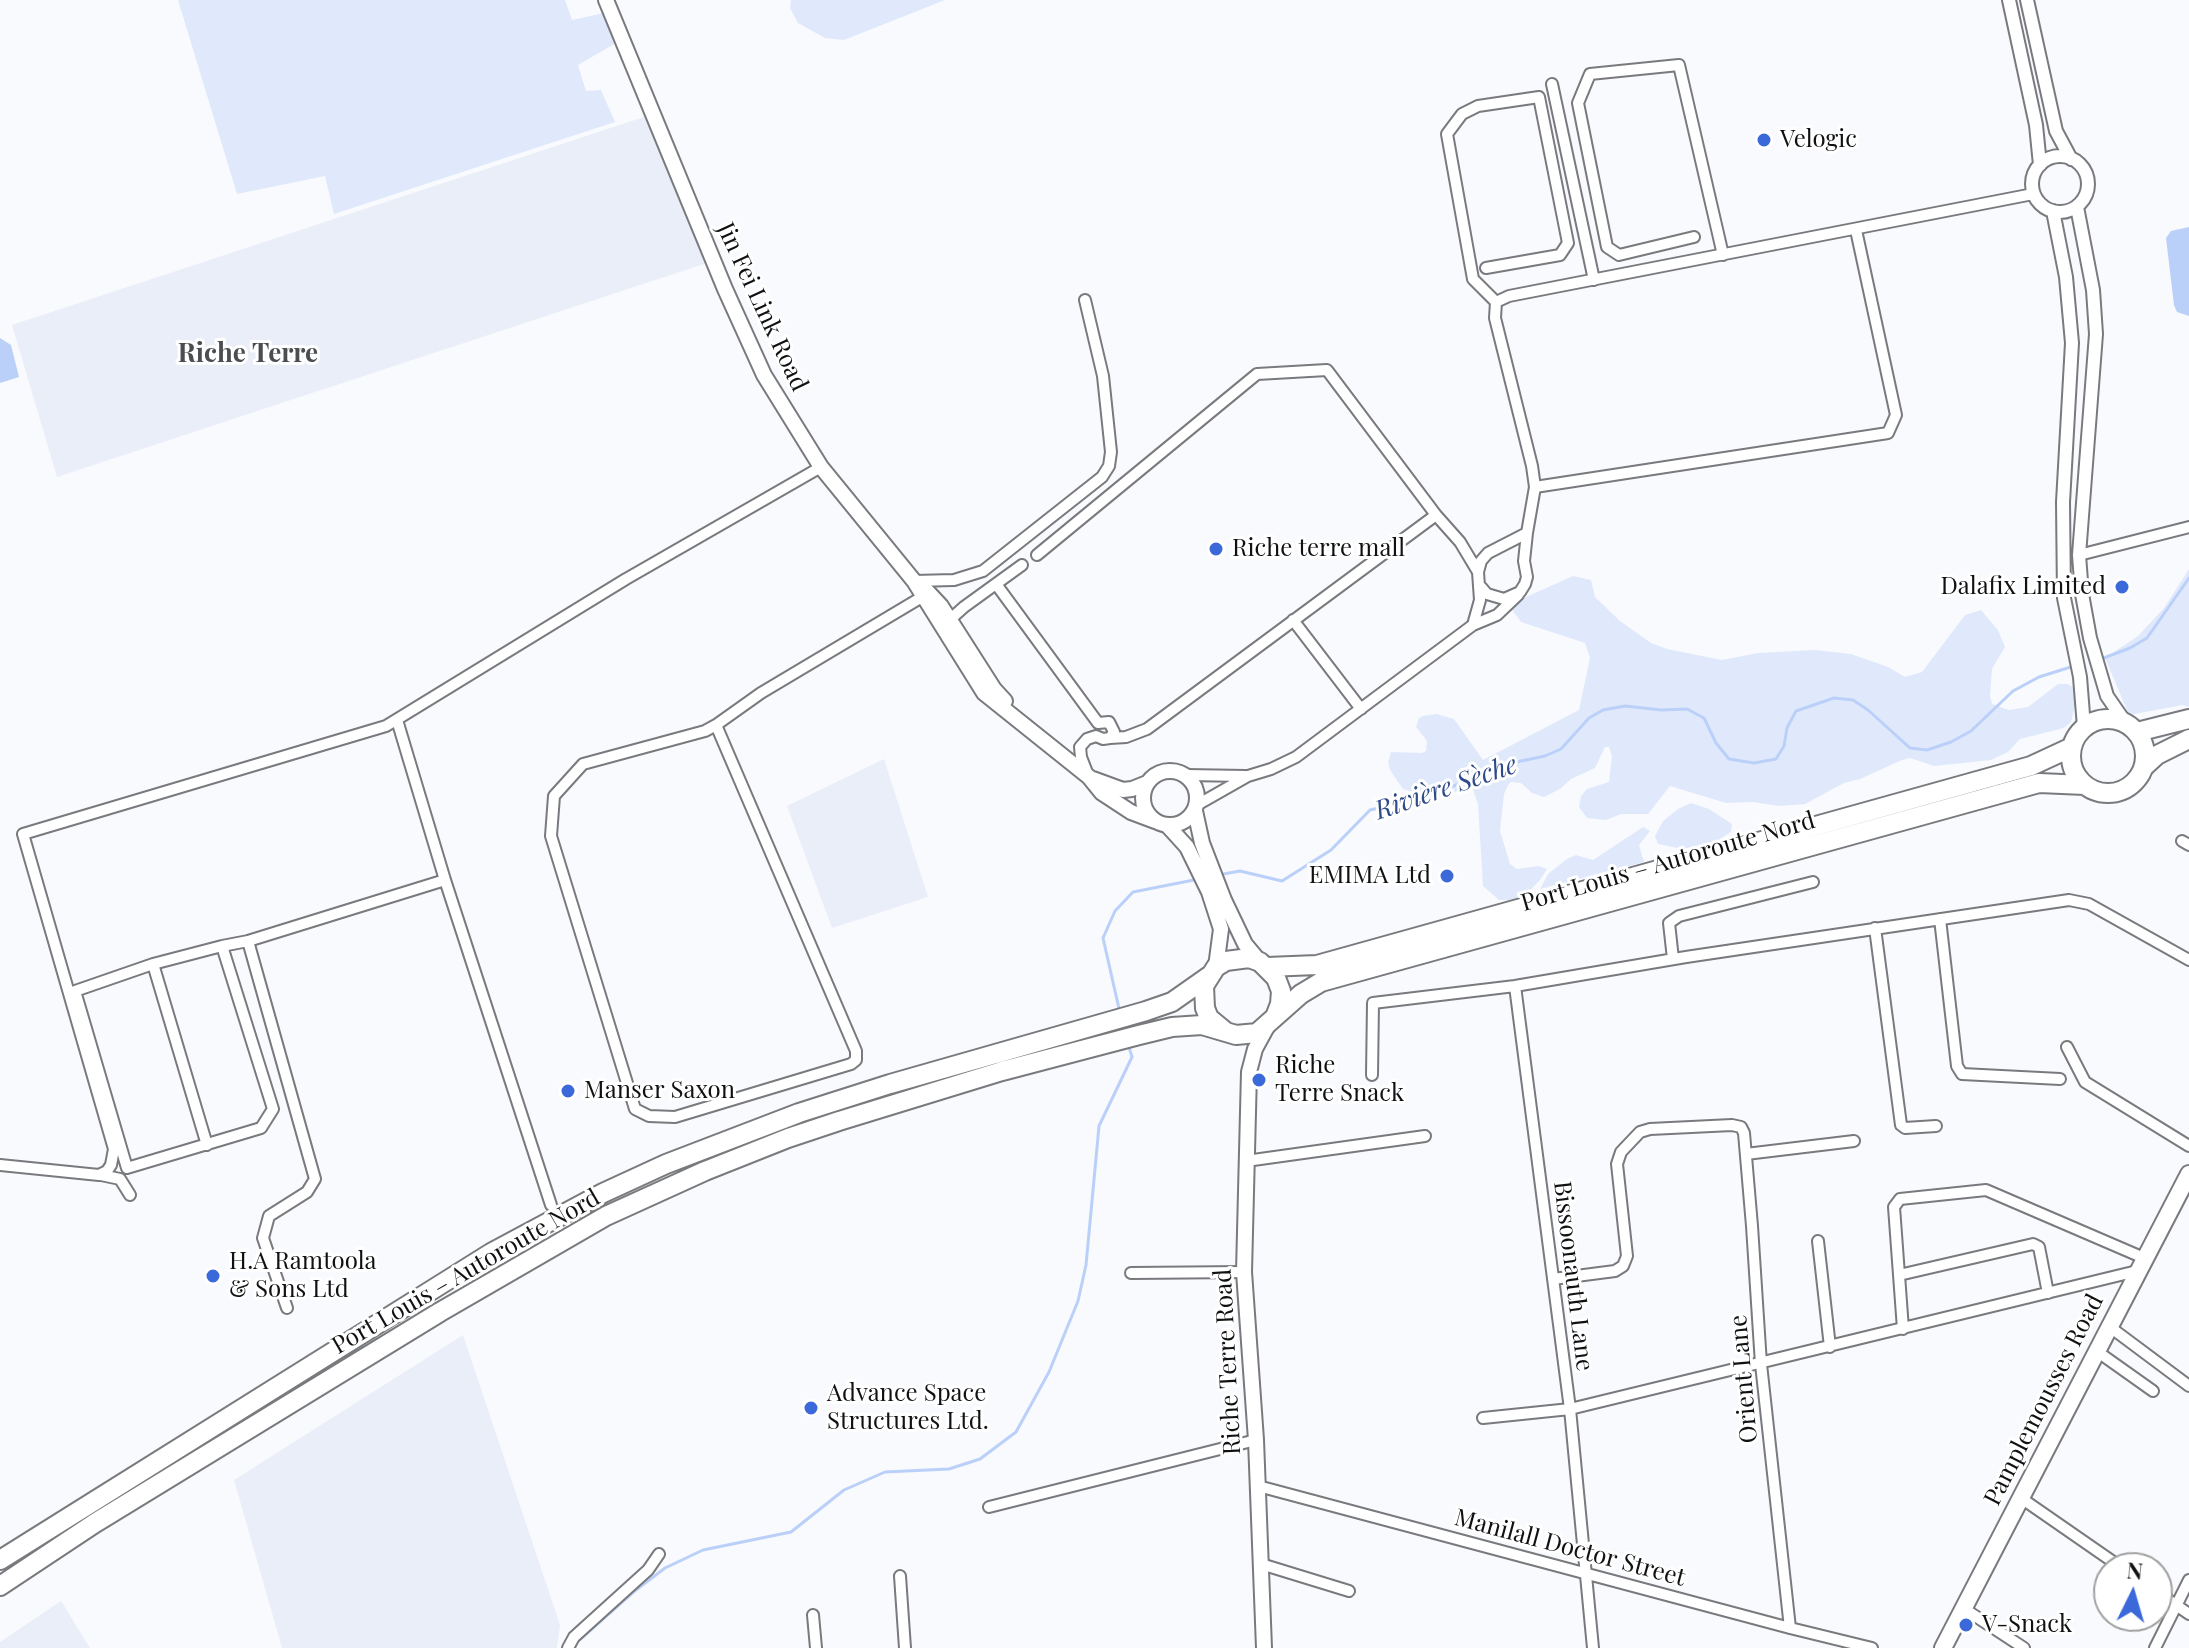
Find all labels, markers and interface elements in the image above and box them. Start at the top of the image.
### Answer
place label: Velogic [1780,126,1857,154]
marker: Velogic [1755,131,1773,149]
street label: Jin Fei Link Road [710,218,814,396]
district label: Riche Terre [178,338,318,370]
place label: Riche terre mall [1232,535,1405,563]
marker: Riche terre mall [1207,540,1225,558]
place label: Dalafix Limited [1941,573,2106,601]
marker: Dalafix Limited [2113,578,2131,596]
water label: Rivière Sèche [1371,749,1521,827]
street label: Port Louis – Autoroute Nord [1518,806,1818,918]
place label: EMIMA Ltd [1309,862,1431,890]
marker: EMIMA Ltd [1438,867,1456,885]
place label: Riche Terre Snack [1275,1052,1404,1108]
marker: Riche Terre Snack [1250,1071,1268,1089]
place label: Manser Saxon [584,1077,735,1105]
marker: Manser Saxon [559,1082,577,1100]
street label: Bissoonauth Lane [1547,1179,1599,1373]
street label: Port Louis – Autoroute Nord [327,1183,605,1361]
place label: H.A Ramtoola & Sons Ltd [229,1248,377,1304]
marker: H.A Ramtoola & Sons Ltd [204,1267,222,1285]
street label: Riche Terre Road [1209,1268,1247,1456]
street label: Pamplemousses Road [1978,1290,2110,1510]
street label: Orient Lane [1724,1314,1764,1444]
place label: Advance Space Structures Ltd. [827,1380,989,1436]
marker: Advance Space Structures Ltd. [802,1399,820,1417]
street label: Manilall Doctor Street [1452,1503,1688,1593]
north arrow [2093,1552,2173,1632]
text: N [2126,1554,2144,1586]
place label: V-Snack [1982,1611,2072,1639]
marker: V-Snack [1957,1616,1975,1634]

